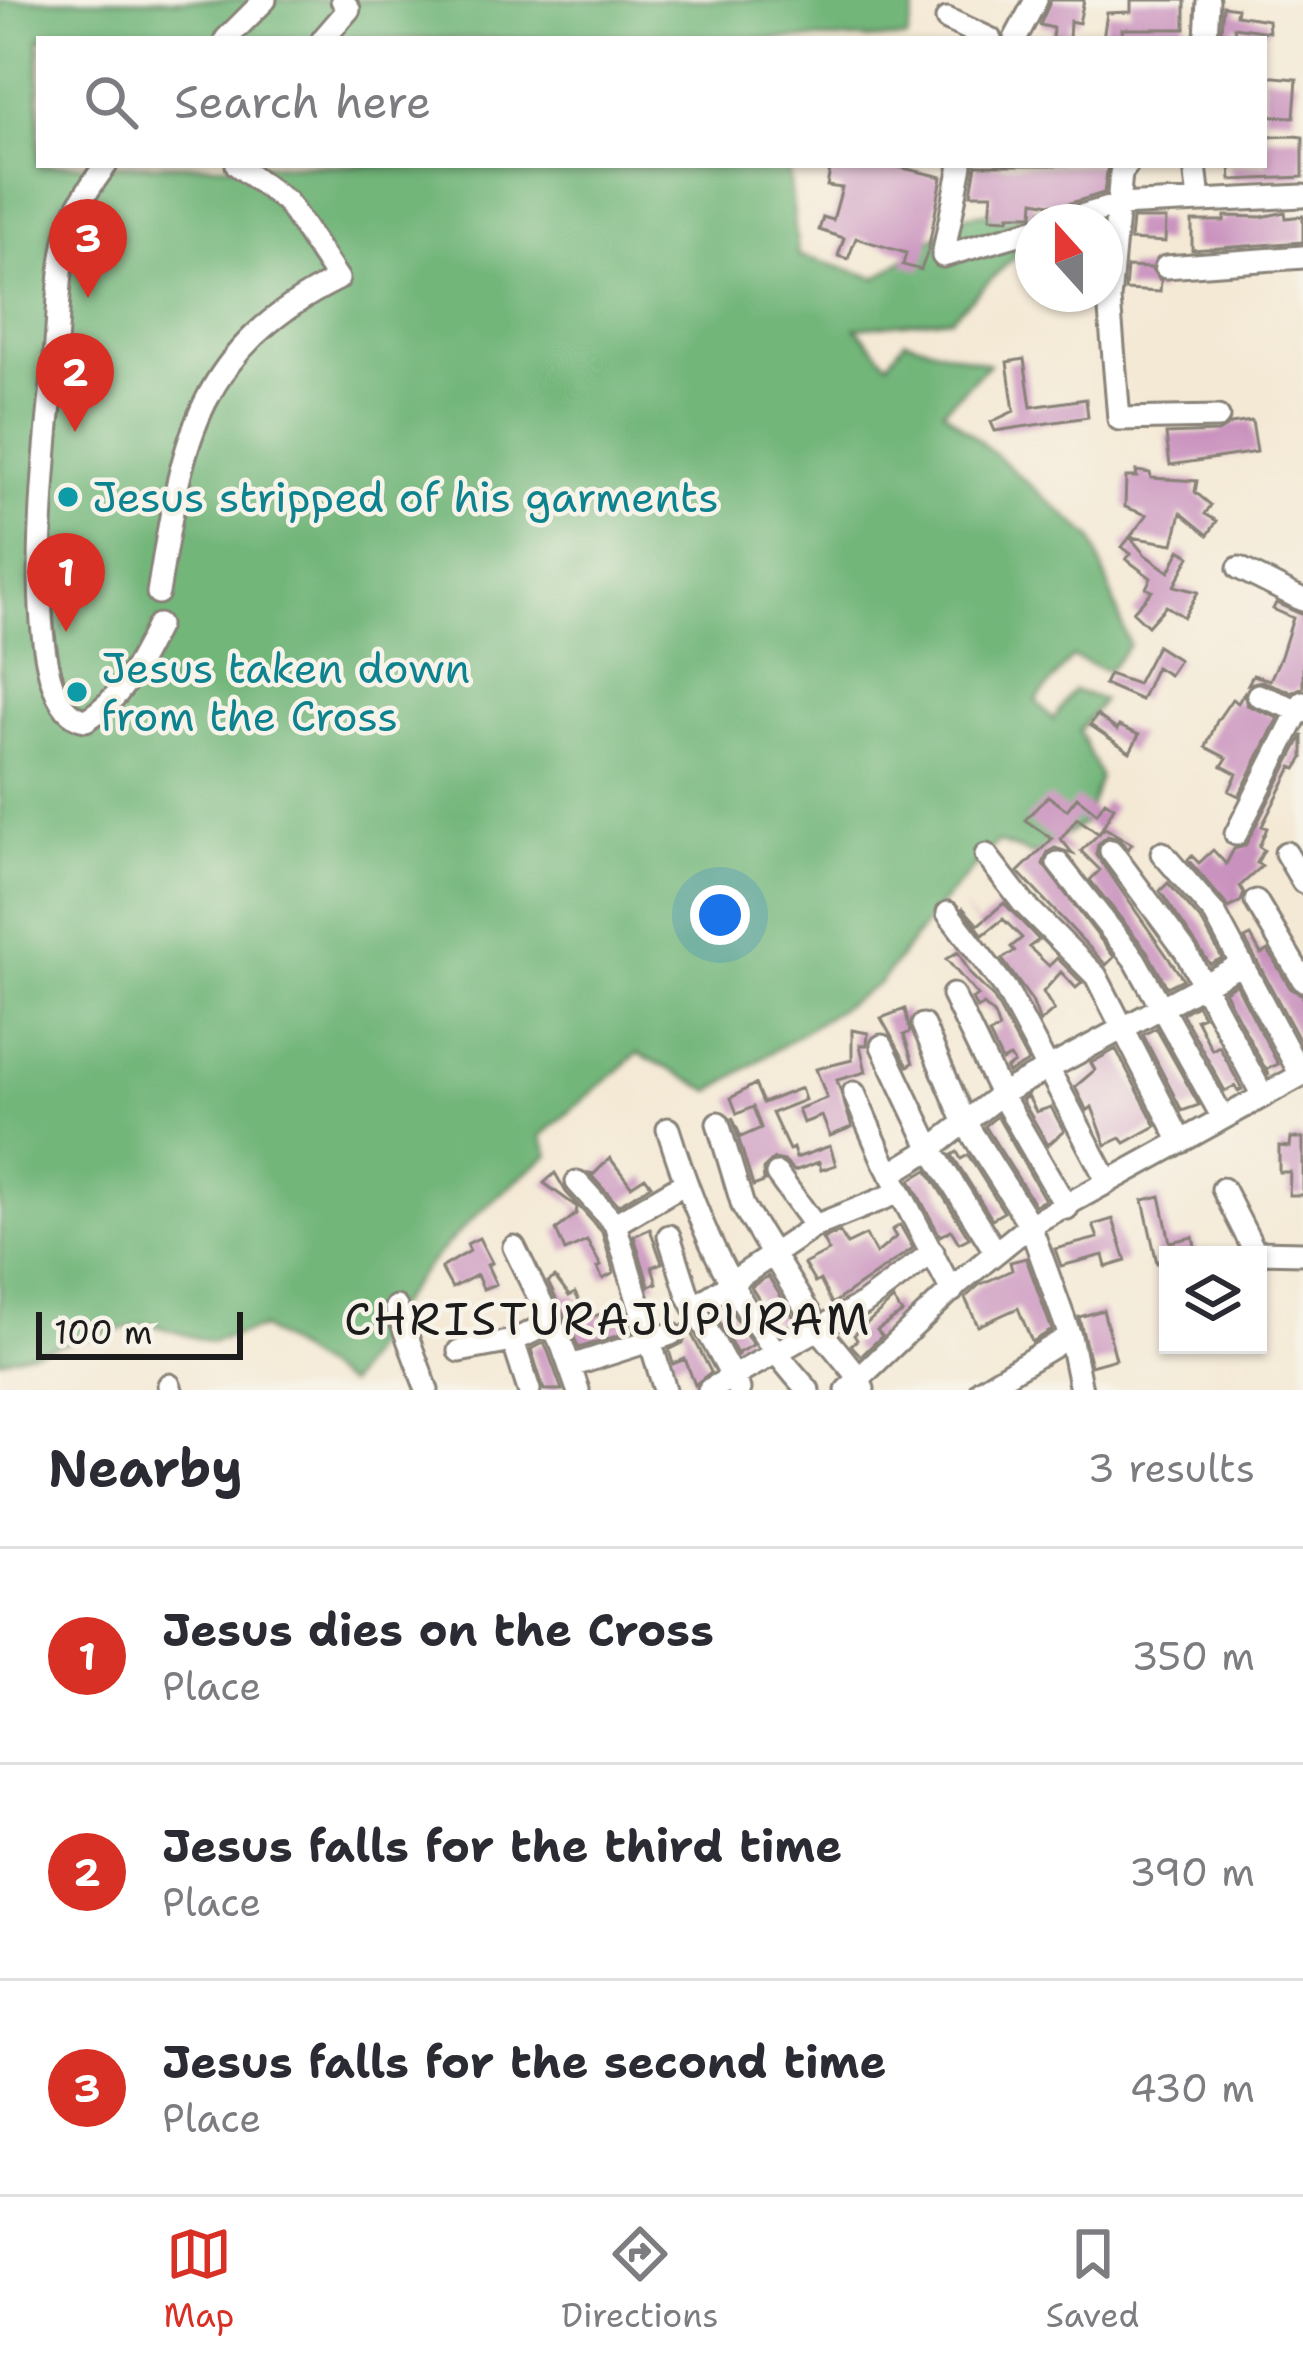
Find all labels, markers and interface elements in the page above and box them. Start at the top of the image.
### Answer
search box [36,36,1267,168]
icon: search [78,69,144,135]
text: Search here [174,72,431,132]
pin: 3 [49,199,127,298]
north arrow [1015,204,1123,312]
pin: 2 [36,333,114,432]
place label: Jesus stripped of his garments [92,469,719,525]
marker: Jesus stripped of his garments [55,484,81,510]
pin: 1 [27,533,105,632]
place label: Jesus taken down from the Cross [101,640,470,744]
marker: Jesus taken down from the Cross [64,679,90,705]
your location [690,885,750,945]
map controls [1159,1246,1267,1354]
button: layers [1159,1246,1267,1354]
district label: CHRISTURAJUPURAM [344,1289,872,1349]
scale bar [36,1306,243,1359]
text: 100 m [54,1310,153,1355]
text: Nearby [48,1434,243,1502]
text: 3 results [1088,1442,1255,1494]
text: Jesus dies on the Cross [162,1600,714,1660]
text: 1 [78,1630,96,1682]
text: 350 m [1131,1630,1255,1682]
text: Place [162,1660,261,1712]
text: Jesus falls for the third time [162,1816,842,1876]
text: 2 [73,1846,101,1898]
text: 390 m [1129,1846,1255,1898]
text: Place [162,1876,261,1928]
text: Jesus falls for the second time [162,2032,887,2092]
text: 3 [73,2062,101,2114]
text: 430 m [1130,2062,1255,2114]
text: Place [162,2092,261,2144]
tab: Map [164,2221,234,2338]
tab: Directions [561,2221,719,2338]
tab: Saved [1046,2221,1139,2338]

